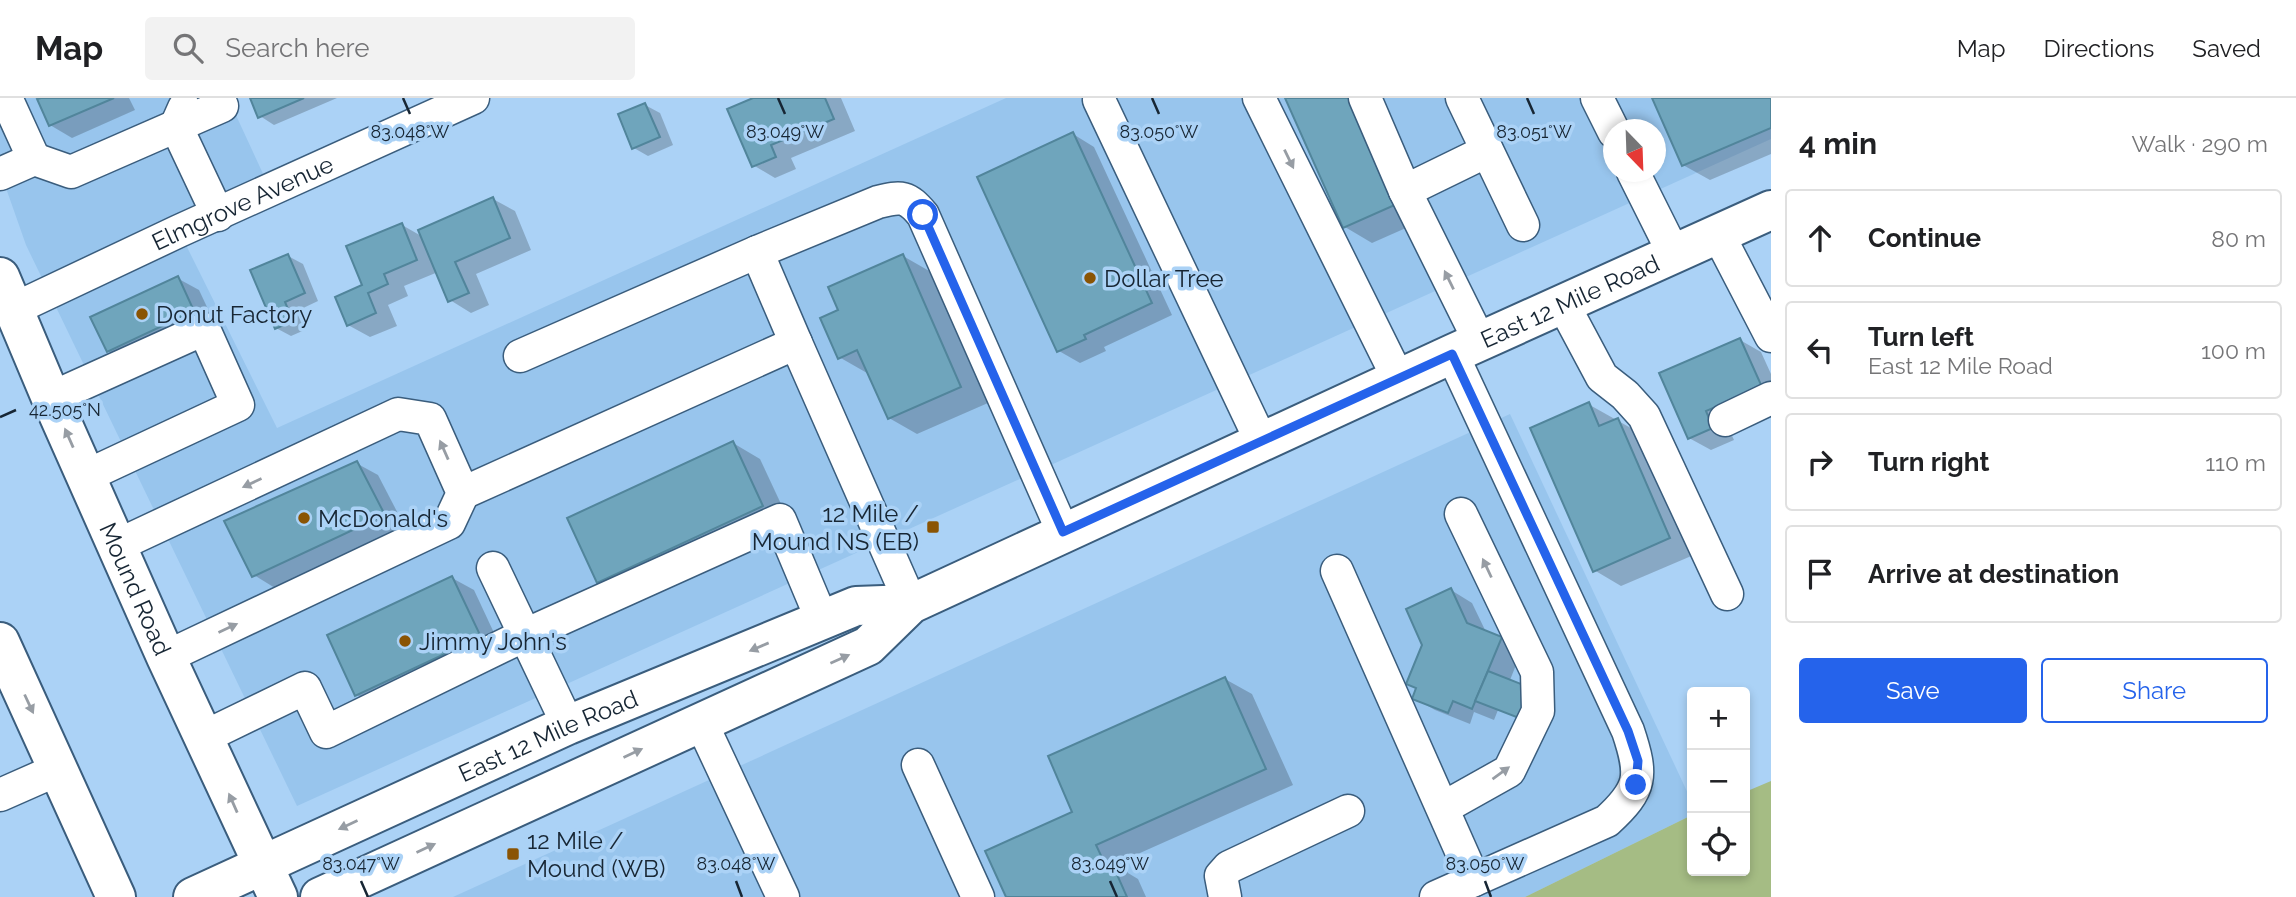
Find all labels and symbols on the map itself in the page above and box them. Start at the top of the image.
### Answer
north arrow [1603,119,1666,182]
text: 83.048°W [371,121,450,142]
text: 83.049°W [746,121,824,142]
text: 83.050°W [1120,121,1199,142]
text: 83.051°W [1496,121,1572,142]
street label: Elmgrove Avenue [147,149,338,256]
one-way arrow [1283,149,1294,169]
route start [907,199,938,230]
street label: East 12 Mile Road [1476,248,1664,354]
place label: Dollar Tree [1104,264,1224,293]
marker: Dollar Tree [1082,270,1098,286]
one-way arrow [1444,270,1456,290]
place label: Donut Factory [156,300,312,329]
marker: Donut Factory [134,306,150,322]
text: 42.505°N [29,399,101,420]
one-way arrow [63,428,75,448]
one-way arrow [438,440,450,460]
one-way arrow [242,477,262,488]
place label: 12 Mile / Mound NS (EB) [752,499,919,556]
place label: McDonald's [318,504,448,533]
marker: McDonald's [296,510,312,526]
street label: Mound Road [94,518,178,660]
marker: 12 Mile / Mound NS (EB) [925,519,941,535]
one-way arrow [1482,558,1493,578]
one-way arrow [218,622,238,634]
place label: Jimmy John's [419,627,567,656]
marker: Jimmy John's [397,633,413,649]
one-way arrow [749,641,769,653]
one-way arrow [830,653,850,665]
street label: East 12 Mile Road [454,683,642,788]
one-way arrow [23,694,35,714]
one-way arrow [623,747,643,759]
one-way arrow [1492,766,1511,780]
route end [1620,769,1651,800]
one-way arrow [228,792,239,813]
one-way arrow [338,819,358,831]
place label: 12 Mile / Mound (WB) [527,826,665,883]
one-way arrow [416,842,436,854]
marker: 12 Mile / Mound (WB) [505,846,521,862]
text: 83.047°W [322,853,400,874]
text: 83.048°W [697,853,776,874]
text: 83.049°W [1071,853,1149,874]
text: 83.050°W [1446,853,1525,874]

